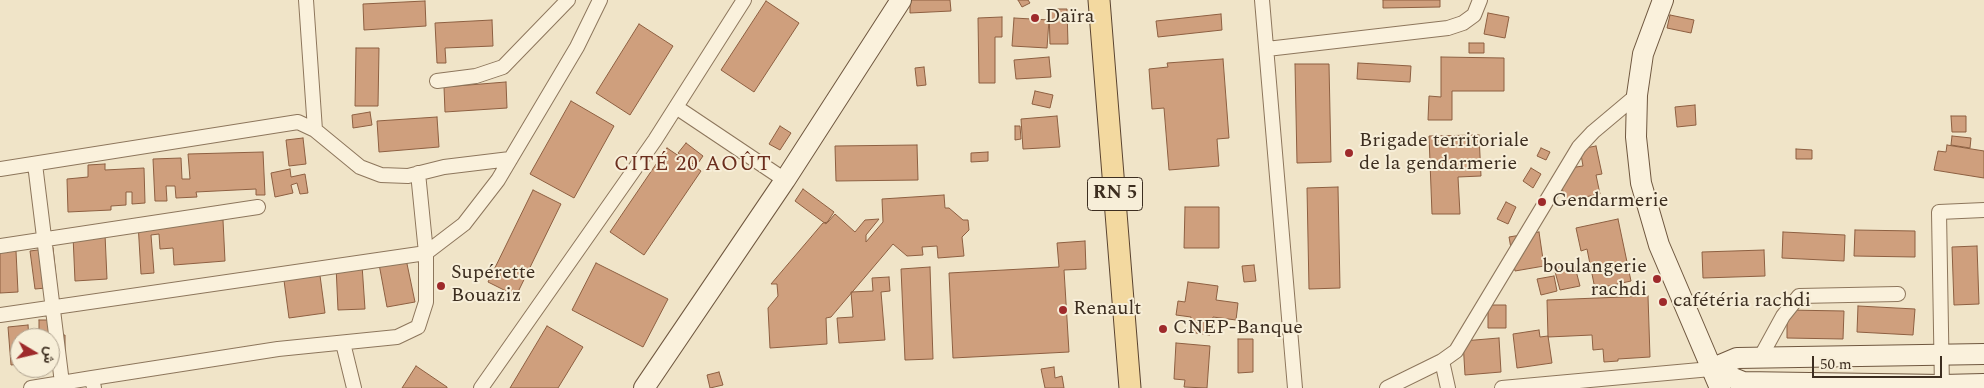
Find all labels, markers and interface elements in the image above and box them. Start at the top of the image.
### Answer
place label: Daïra [1045,6,1094,30]
marker: Daïra [1029,12,1041,24]
place label: Brigade territoriale de la gendarmerie [1359,130,1529,177]
marker: Brigade territoriale de la gendarmerie [1343,147,1355,159]
district label: CITÉ 20 AOÛT [613,153,773,179]
road number: RN 5 [1088,178,1142,210]
place label: Gendarmerie [1552,190,1668,214]
marker: Gendarmerie [1536,196,1548,208]
place label: boulangerie rachdi [1542,256,1647,303]
place label: Supérette Bouaziz [451,262,535,309]
marker: boulangerie rachdi [1651,273,1663,285]
marker: Supérette Bouaziz [435,280,447,292]
place label: cafétéria rachdi [1673,290,1811,314]
marker: cafétéria rachdi [1657,296,1669,308]
place label: Renault [1073,298,1141,322]
marker: Renault [1057,304,1069,316]
place label: CNEP-Banque [1173,317,1303,341]
marker: CNEP-Banque [1157,323,1169,335]
north arrow [10,328,60,378]
text: ش [38,345,61,365]
scale bar [1814,346,1944,378]
text: 50 m [1820,353,1852,376]

